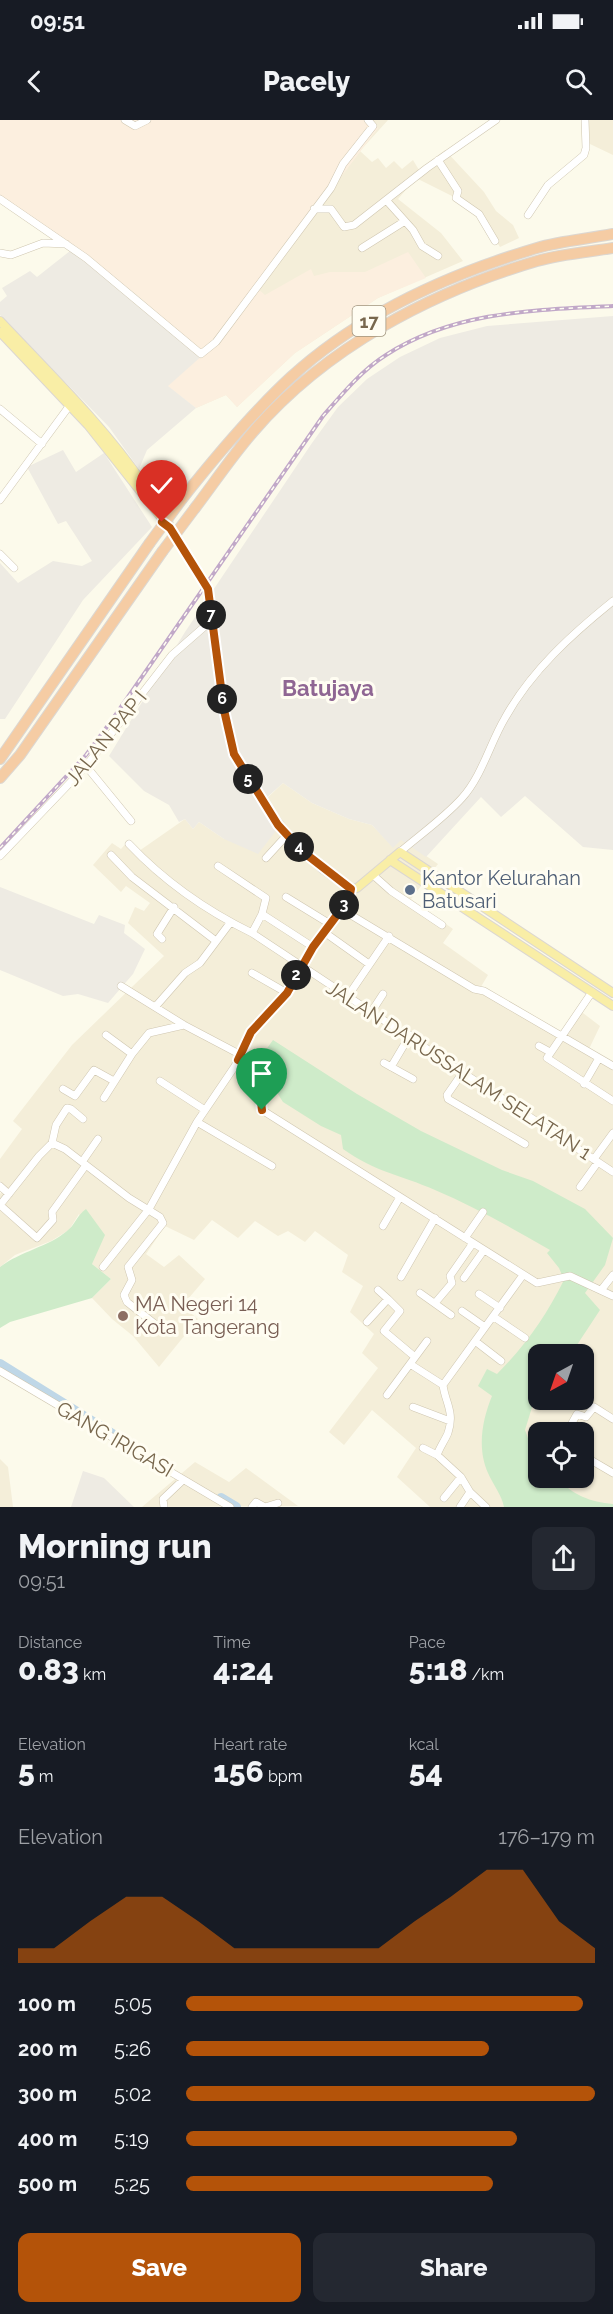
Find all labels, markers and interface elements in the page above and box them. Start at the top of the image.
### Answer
text: 09:51 [30,8,85,34]
icon: back [18,65,51,98]
icon: search [562,65,595,98]
text: Pacely [263,66,350,97]
road number: 17 [352,306,386,336]
pin [136,460,187,522]
icon: check [145,469,178,502]
pin: 7 [196,600,226,630]
text: 7 [207,605,215,624]
district label: Batujaya [282,675,374,701]
pin: 6 [207,684,237,714]
street label: JALAN PAP I [60,686,152,790]
text: 6 [217,689,227,708]
pin: 5 [233,764,263,794]
text: 5 [244,769,252,788]
pin: 4 [284,832,314,862]
text: 4 [294,837,304,856]
place label: Kantor Kelurahan Batusari [422,866,581,913]
marker: Kantor Kelurahan Batusari [403,883,417,897]
pin: 3 [329,890,359,920]
text: 3 [340,895,348,914]
pin: 2 [281,960,311,990]
text: 2 [291,965,301,984]
street label: JALAN DARUSSALAM SELATAN 1 [322,975,596,1165]
pin [236,1048,287,1110]
icon: arrive [245,1057,278,1090]
place label: MA Negeri 14 Kota Tangerang [135,1292,280,1339]
marker: MA Negeri 14 Kota Tangerang [116,1309,130,1323]
north arrow [528,1344,594,1410]
map controls [528,1344,594,1488]
street label: GANG IRIGASI [53,1396,177,1482]
button: locate [528,1422,594,1488]
text: Morning run [18,1527,212,1566]
button: share [532,1527,595,1590]
text: 09:51 [18,1569,65,1593]
text: Distance [18,1633,82,1652]
text: Time [213,1633,251,1652]
text: Pace [409,1633,445,1652]
text: 0.83 [18,1652,79,1687]
text: 4:24 [213,1652,274,1687]
text: 5:18 [409,1652,467,1687]
text: km [79,1665,106,1684]
text: /km [467,1665,504,1684]
text: Elevation [18,1735,86,1754]
text: Heart rate [213,1735,287,1754]
text: kcal [409,1735,439,1754]
text: 5 [18,1754,35,1789]
text: 156 [213,1754,264,1789]
text: 54 [409,1754,443,1789]
text: m [35,1767,54,1786]
text: bpm [264,1767,302,1786]
text: Elevation [18,1825,103,1849]
text: 176–179 m [498,1825,595,1849]
text: 100 m [18,1992,76,2016]
text: 5:05 [114,1992,152,2016]
text: 200 m [18,2037,77,2061]
text: 5:26 [114,2037,151,2061]
text: 300 m [18,2082,77,2106]
text: 5:02 [114,2082,151,2106]
text: 400 m [18,2127,77,2151]
text: 5:19 [114,2127,149,2151]
text: 500 m [18,2172,77,2196]
text: 5:25 [114,2172,150,2196]
button: Save [18,2233,301,2302]
button: Share [313,2233,595,2302]

